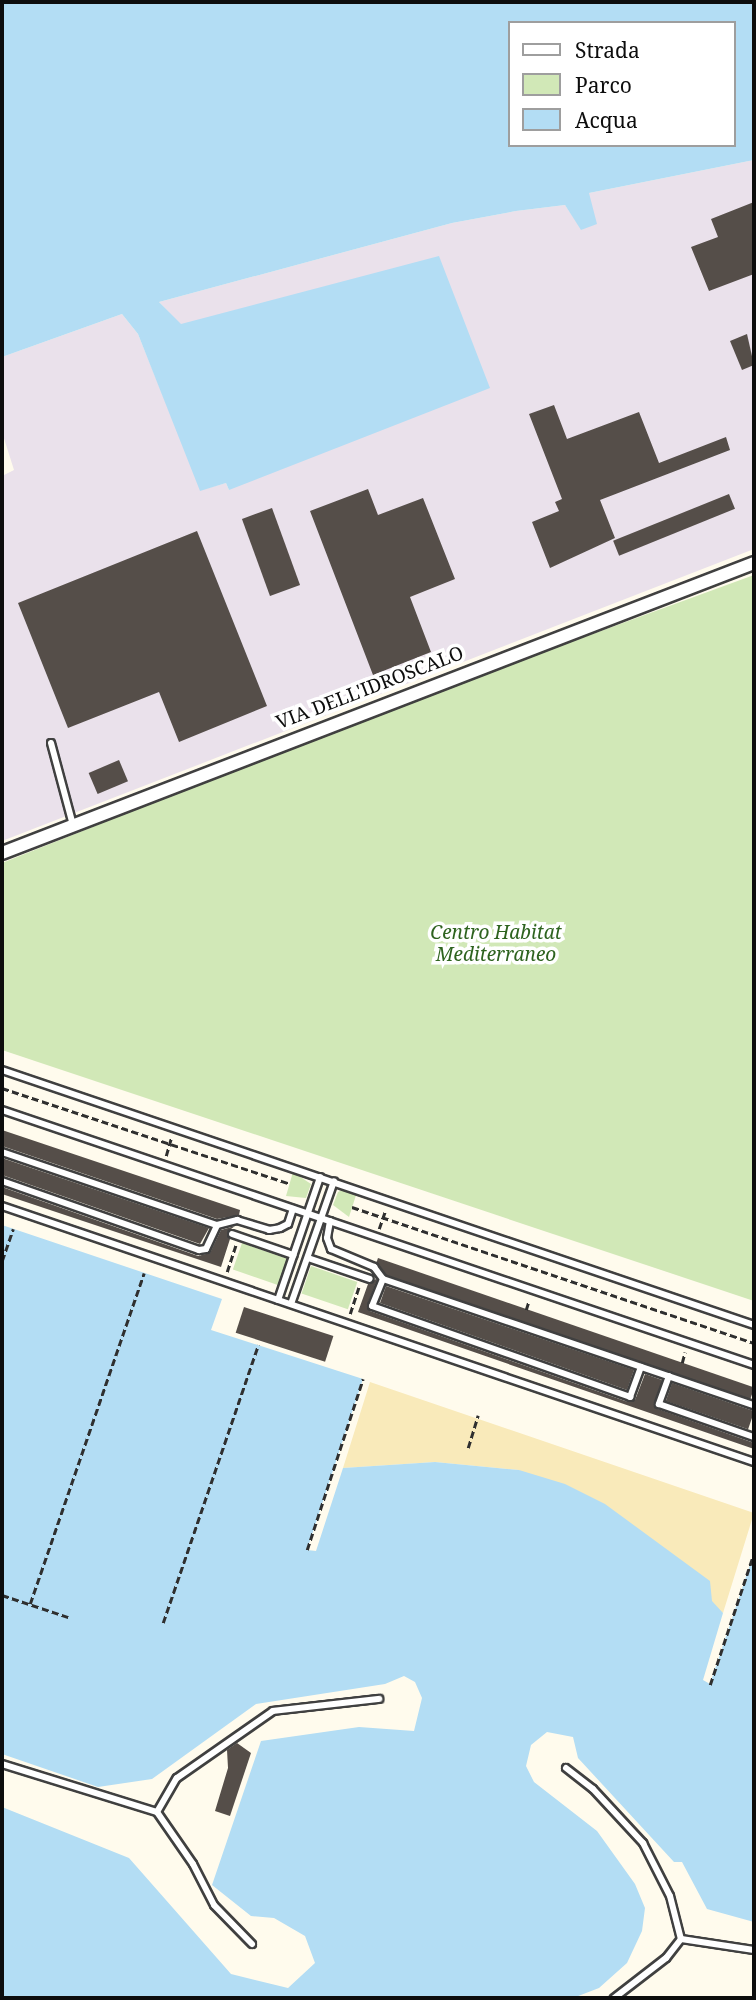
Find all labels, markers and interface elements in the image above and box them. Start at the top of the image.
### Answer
legend [508,21,735,147]
text: Strada [575,36,640,64]
text: Parco [575,71,632,99]
text: Acqua [575,106,638,134]
street label: VIA DELL'IDROSCALO [273,642,467,734]
park label: Centro Habitat Mediterraneo [430,922,562,966]

